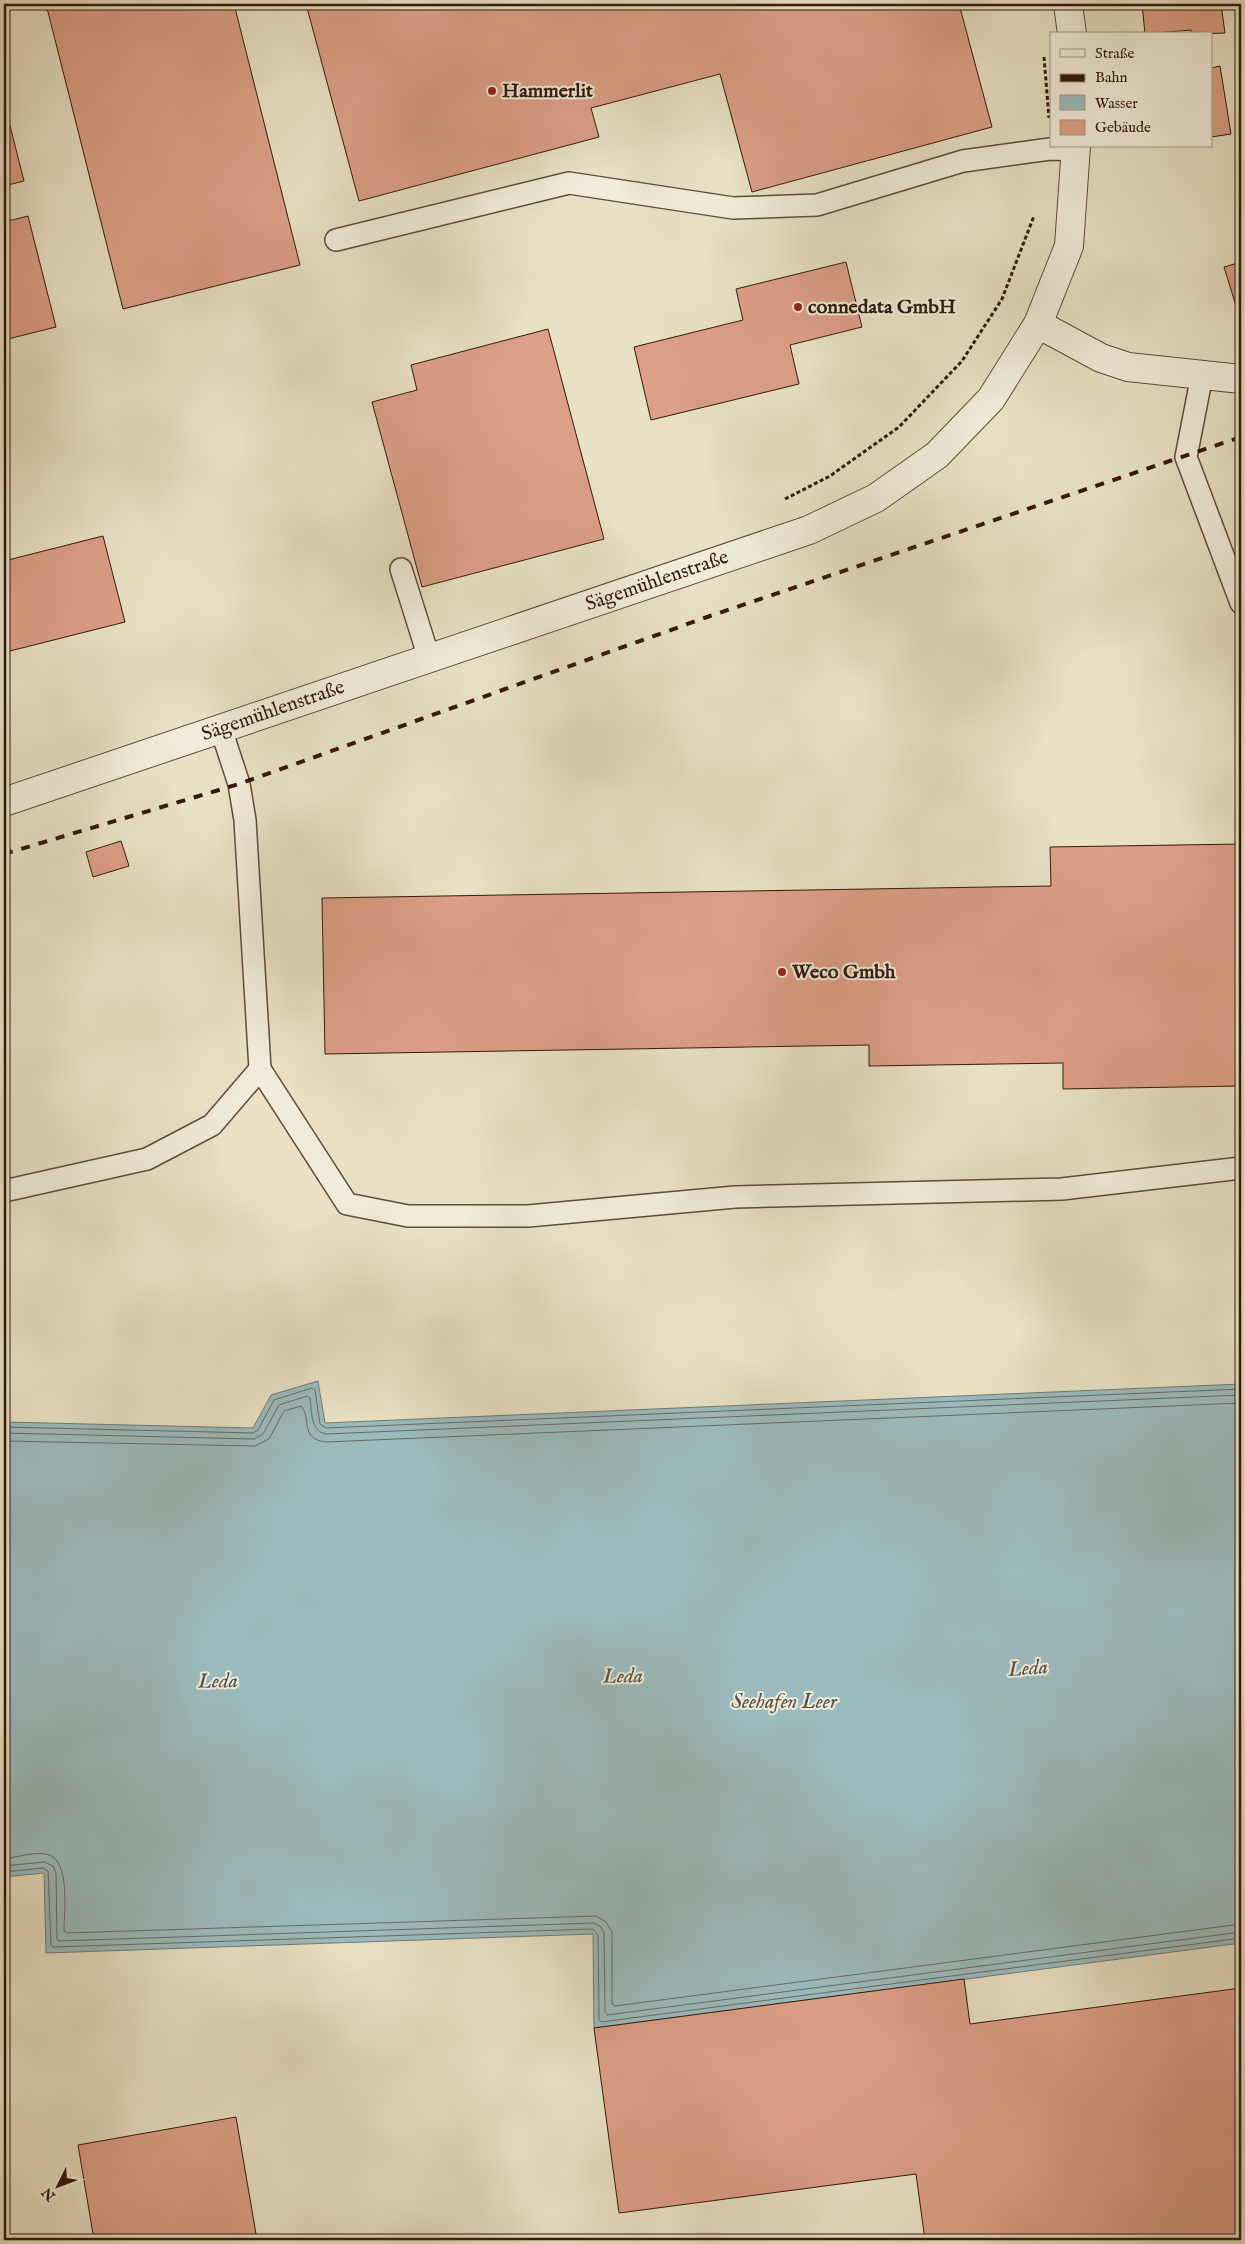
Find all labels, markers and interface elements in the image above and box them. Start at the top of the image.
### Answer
legend [1050,32,1212,148]
text: Straße [1095,44,1135,63]
text: Bahn [1095,68,1127,87]
place label: Hammerlit [502,79,593,104]
marker: Hammerlit [486,85,498,97]
text: Wasser [1095,94,1138,113]
text: Gebäude [1095,118,1151,137]
place label: connedata GmbH [808,295,956,320]
marker: connedata GmbH [792,301,804,313]
street label: Sägemühlenstraße [582,545,732,617]
street label: Sägemühlenstraße [198,675,348,747]
place label: Weco Gmbh [791,960,896,985]
marker: Weco Gmbh [776,966,788,978]
water label: Leda [1006,1654,1049,1684]
water label: Leda [602,1663,643,1691]
water label: Leda [197,1668,238,1696]
water label: Seehafen Leer [731,1689,838,1716]
north arrow [32,2162,82,2212]
text: N [38,2184,60,2205]

